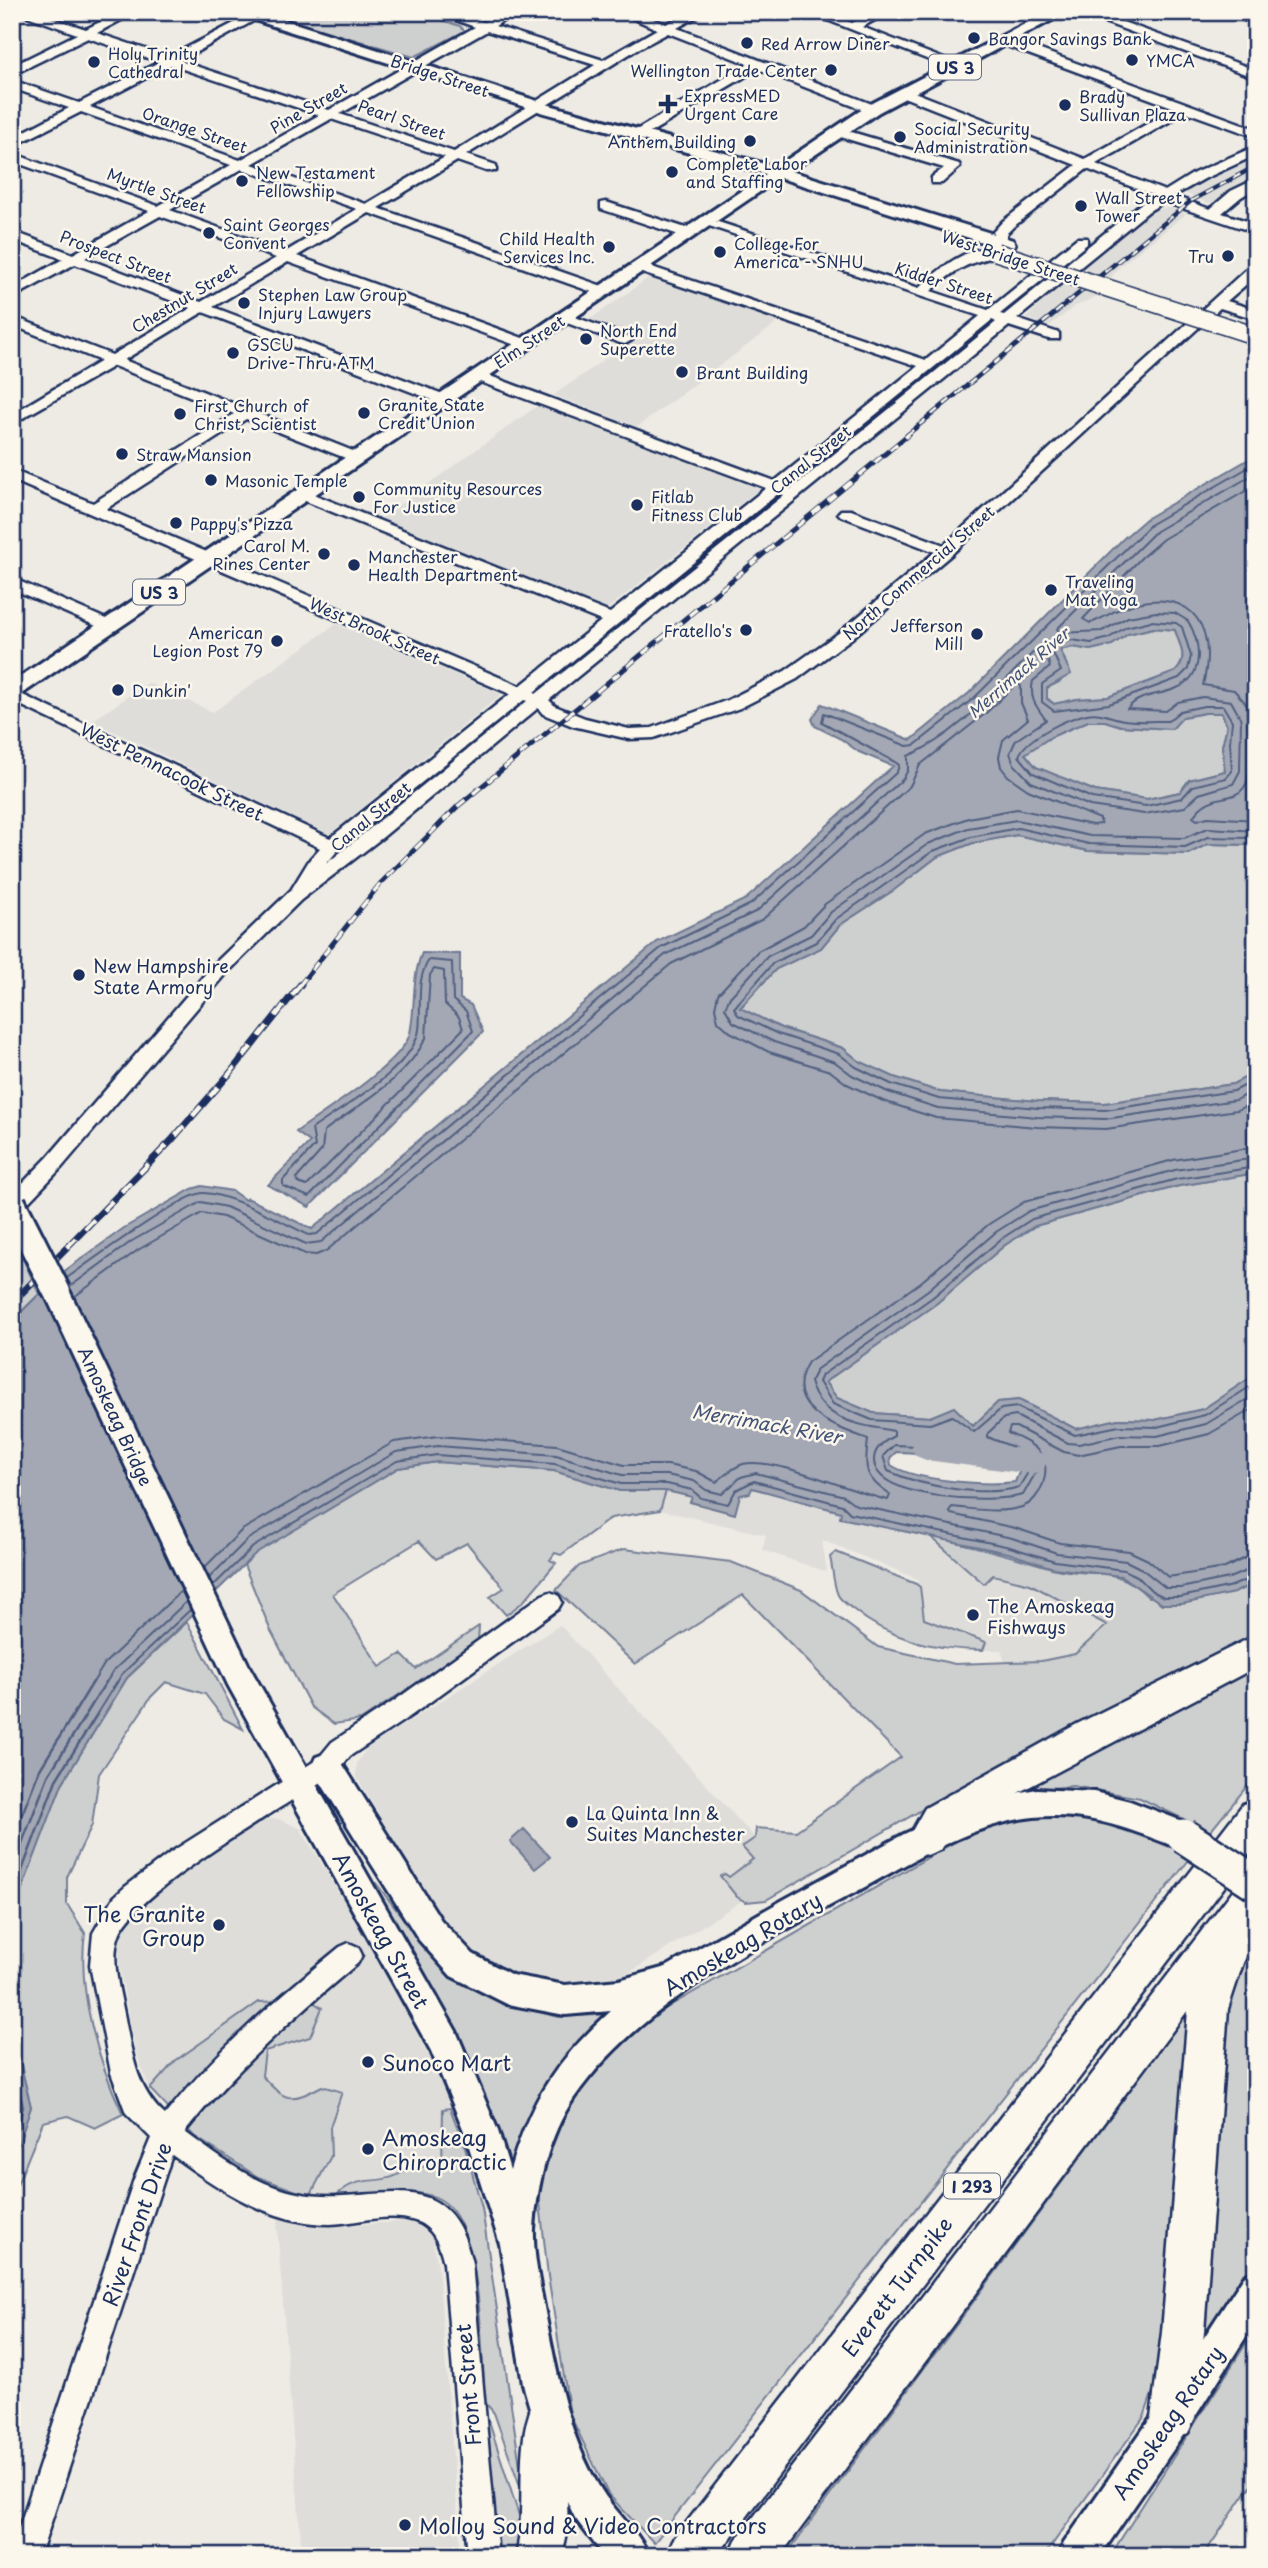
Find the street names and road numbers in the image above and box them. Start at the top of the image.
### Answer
street label: Bridge Street [388,48,493,102]
road number: US 3 [929,54,981,80]
street label: Pine Street [265,75,351,139]
street label: Pearl Street [355,93,449,145]
street label: Orange Street [139,100,251,158]
street label: Myrtle Street [104,161,210,219]
street label: West Bridge Street [939,223,1084,291]
street label: Prospect Street [57,224,176,289]
street label: Kidder Street [892,255,997,309]
street label: Chestnut Street [127,256,242,338]
street label: Elm Street [489,308,570,374]
street label: Canal Street [764,418,856,499]
street label: North Commercial Street [837,499,999,645]
road number: US 3 [133,580,185,604]
street label: West Brook Street [306,590,445,670]
street label: West Pennacook Street [76,715,268,827]
street label: Canal Street [325,775,416,857]
street label: Amoskeag Bridge [72,1342,160,1490]
street label: Amoskeag Street [326,1846,438,2014]
street label: Amoskeag Rotary [657,1883,827,2003]
street label: River Front Drive [93,2138,179,2310]
road number: I 293 [944,2174,1000,2198]
street label: Everett Turnpike [833,2209,959,2363]
street label: Front Street [446,2322,488,2448]
street label: Amoskeag Rotary [1104,2339,1230,2505]

